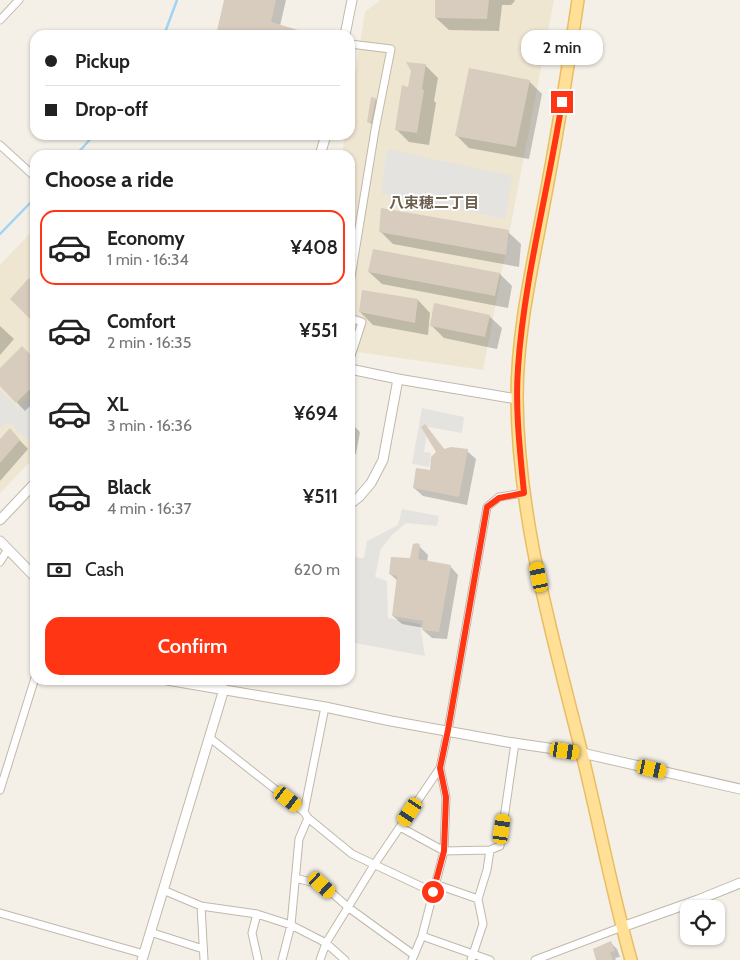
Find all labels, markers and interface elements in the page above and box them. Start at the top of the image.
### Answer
callout: 2 min [521,29,603,64]
text: 2 min [543,38,581,57]
text: Pickup [75,50,130,73]
route end [551,91,573,113]
text: Drop-off [75,98,148,121]
text: Choose a ride [45,166,174,193]
district label: 八束穂二丁目 [389,194,479,212]
icon: car [47,225,92,270]
text: Economy [107,227,185,250]
text: ¥408 [290,236,338,259]
text: 1 min · 16:34 [107,250,189,269]
icon: car [47,308,92,353]
text: Comfort [107,310,176,333]
text: ¥551 [300,319,338,342]
text: 2 min · 16:35 [107,333,191,352]
icon: car [47,391,92,436]
text: XL [107,393,128,416]
text: ¥694 [294,402,338,425]
text: 3 min · 16:36 [107,416,192,435]
icon: car [47,474,92,519]
text: Black [107,476,151,499]
text: ¥511 [303,485,338,508]
text: 4 min · 16:37 [107,499,192,518]
icon: cash [45,556,73,584]
text: Cash [85,558,124,581]
text: 620 m [294,560,340,579]
car [528,561,549,593]
button: Confirm [45,617,340,675]
car [549,741,580,761]
car [635,758,668,780]
car [271,784,304,814]
car [395,795,424,829]
car [492,813,511,845]
car [305,869,338,901]
route start [422,881,444,903]
map controls [680,900,725,945]
button: locate [680,900,725,945]

